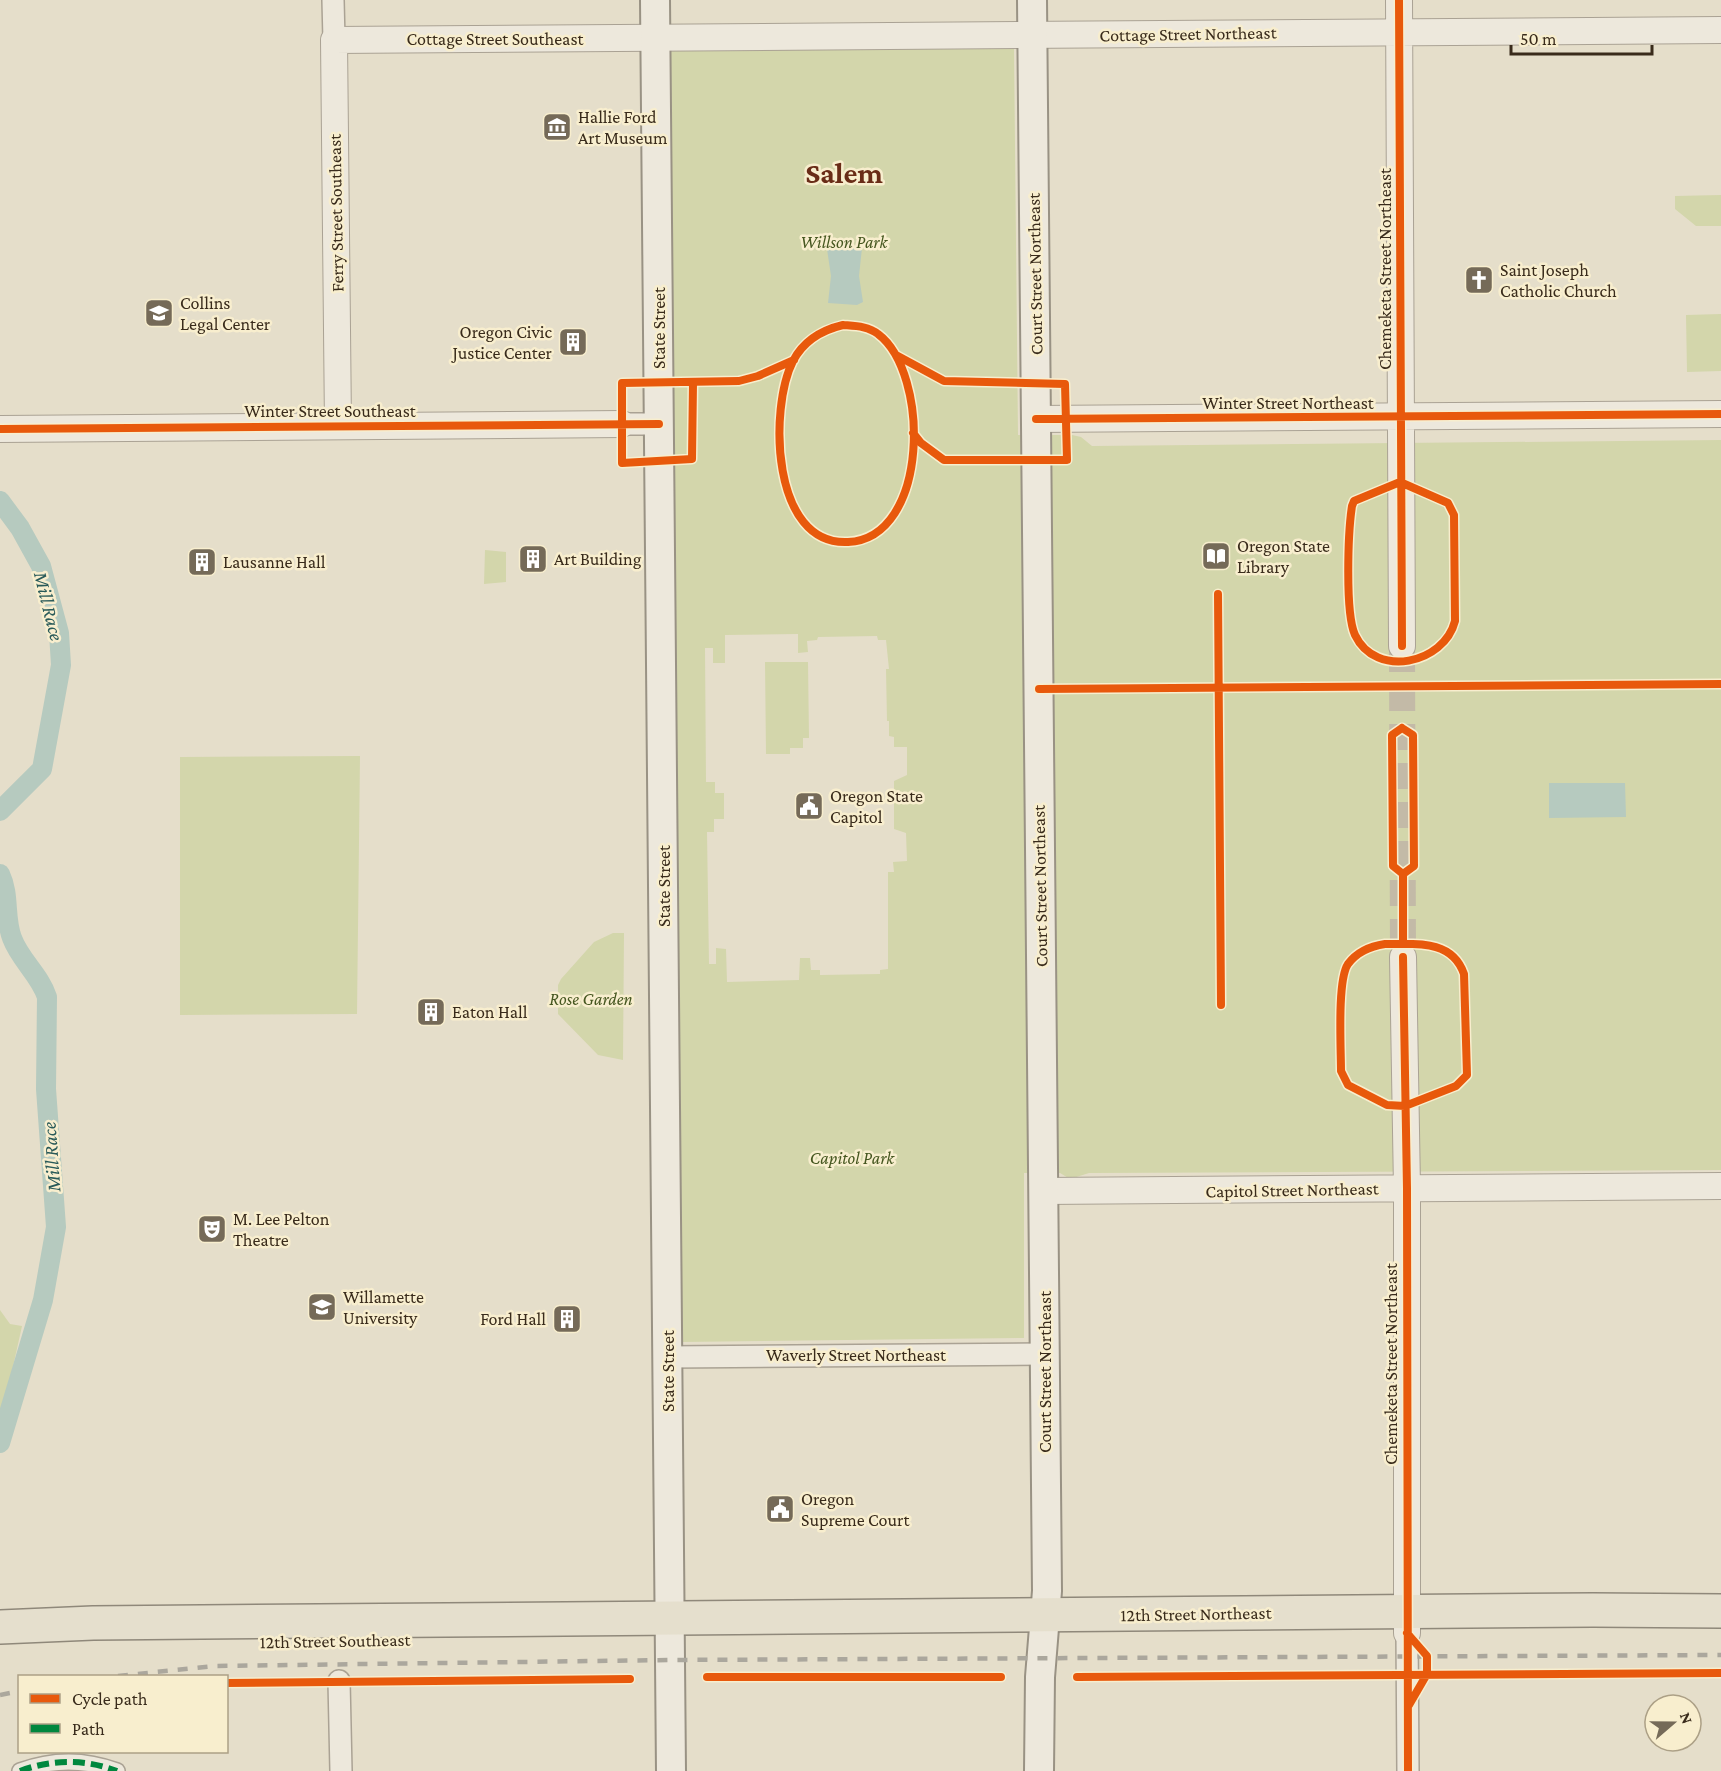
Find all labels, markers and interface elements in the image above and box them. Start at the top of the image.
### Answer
scale bar [1511,18,1652,56]
street label: Cottage Street Northeast [1099,22,1278,46]
street label: Cottage Street Southeast [407,29,584,49]
text: 50 m [1520,29,1557,49]
place label: Hallie Ford Art Museum [578,107,668,148]
museum icon: Hallie Ford Art Museum [541,111,573,143]
street label: Ferry Street Southeast [325,133,347,292]
district label: Salem [805,156,883,189]
street label: Chemeketa Street Northeast [1375,167,1395,370]
street label: Court Street Northeast [1024,192,1046,355]
park label: Willson Park [801,232,889,252]
place label: Saint Joseph Catholic Church [1500,260,1617,301]
church icon: Saint Joseph Catholic Church [1463,264,1495,296]
street label: State Street [649,286,669,369]
place label: Collins Legal Center [180,293,271,334]
school or university icon: Collins Legal Center [143,297,175,329]
place label: Oregon Civic Justice Center [450,322,553,363]
building icon: Oregon Civic Justice Center [557,326,589,358]
street label: Winter Street Northeast [1202,393,1375,413]
street label: Winter Street Southeast [244,401,417,421]
place label: Oregon State Library [1237,536,1330,577]
library icon: Oregon State Library [1200,540,1232,572]
building icon: Art Building [517,543,549,575]
building icon: Lausanne Hall [186,546,218,578]
place label: Art Building [554,549,642,569]
place label: Lausanne Hall [223,552,326,572]
water label: Mill Race [30,568,68,643]
place label: Oregon State Capitol [830,786,923,827]
public building icon: Oregon State Capitol [793,790,825,822]
street label: Court Street Northeast [1029,804,1051,967]
street label: State Street [654,844,674,927]
park label: Rose Garden [549,989,633,1009]
building icon: Eaton Hall [415,996,447,1028]
place label: Eaton Hall [452,1002,528,1022]
water label: Mill Race [38,1121,64,1194]
park label: Capitol Park [810,1148,895,1168]
street label: Capitol Street Northeast [1205,1178,1380,1202]
place label: M. Lee Pelton Theatre [233,1209,330,1250]
theatre icon: M. Lee Pelton Theatre [196,1213,228,1245]
street label: Chemeketa Street Northeast [1381,1262,1401,1465]
place label: Willamette University [343,1287,424,1328]
street label: Court Street Northeast [1035,1290,1055,1453]
school or university icon: Willamette University [306,1291,338,1323]
building icon: Ford Hall [551,1303,583,1335]
place label: Ford Hall [480,1309,546,1329]
street label: State Street [658,1329,678,1412]
street label: Waverly Street Northeast [766,1345,947,1365]
place label: Oregon Supreme Court [801,1489,910,1530]
public building icon: Oregon Supreme Court [764,1493,796,1525]
street label: 12th Street Northeast [1120,1603,1273,1625]
street label: 12th Street Southeast [259,1630,412,1652]
legend [18,1675,228,1753]
text: Cycle path [72,1689,148,1709]
north arrow [1643,1693,1703,1753]
text: N [1677,1710,1697,1726]
text: Path [72,1719,105,1739]

